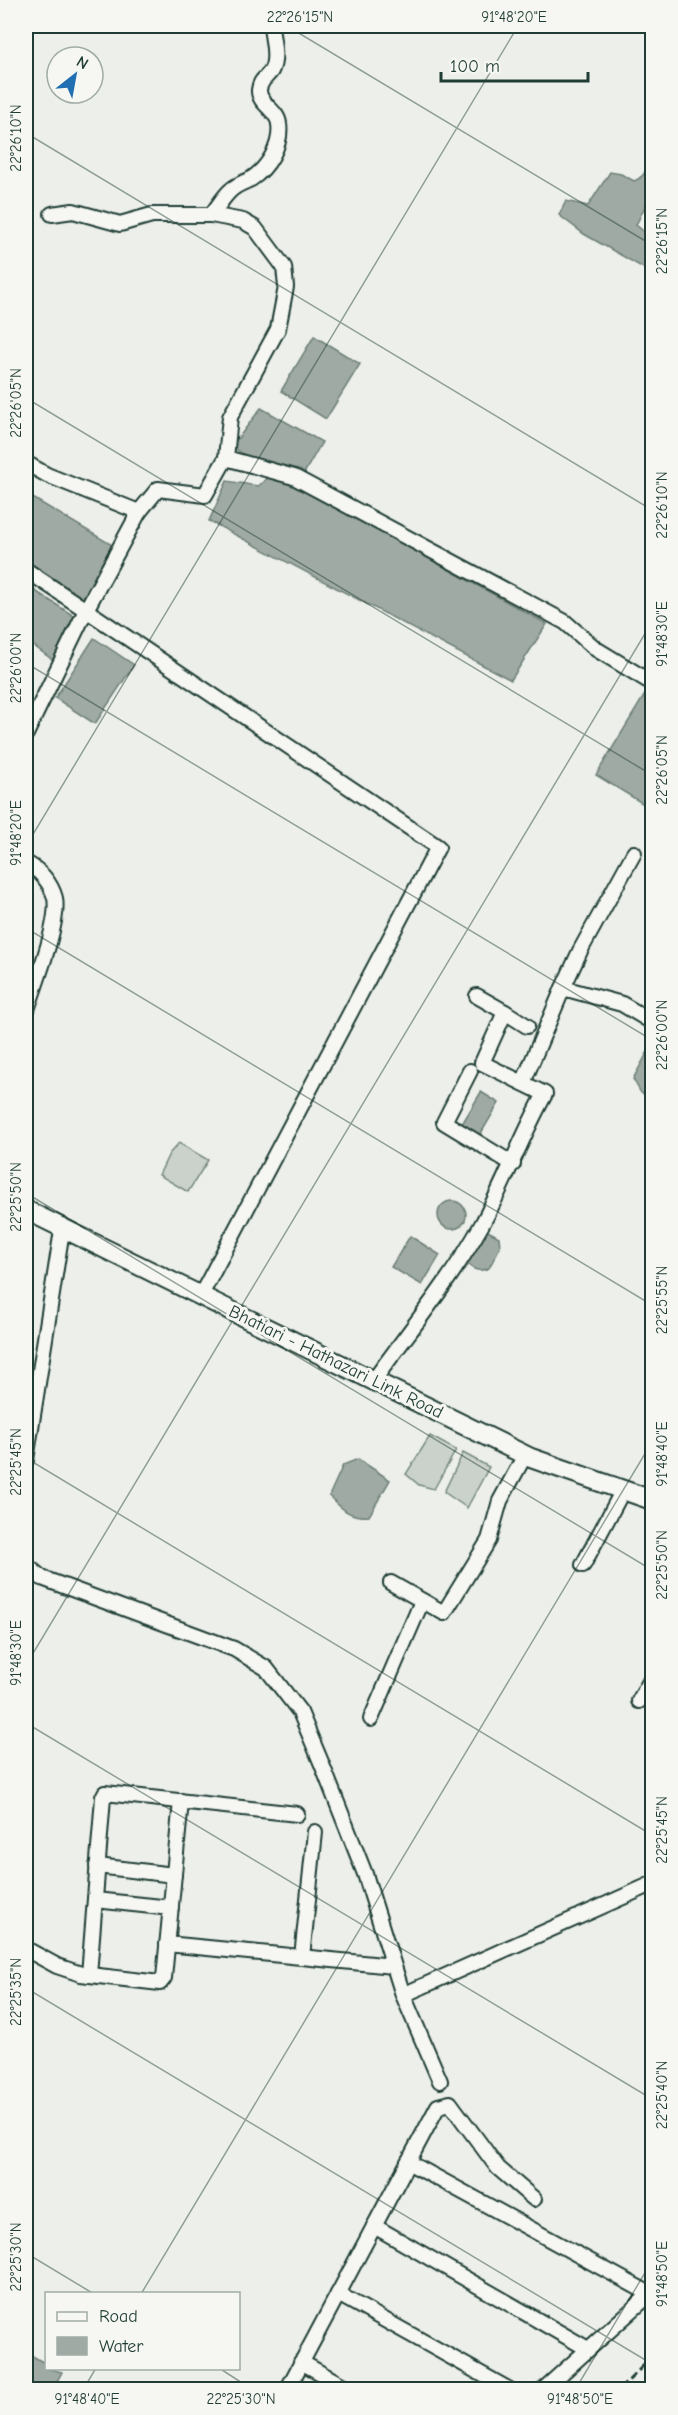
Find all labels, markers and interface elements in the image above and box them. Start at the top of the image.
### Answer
text: 22°26'15"N [267,8,333,26]
text: 91°48'20"E [481,8,547,26]
north arrow [45,45,105,105]
scale bar [441,45,588,83]
text: N [73,53,91,73]
text: 100 m [450,56,500,77]
text: 22°26'10"N [7,104,25,172]
text: 22°26'15"N [653,208,671,274]
text: 22°26'05"N [7,368,25,438]
text: 22°26'10"N [653,471,671,539]
text: 91°48'30"E [653,601,671,667]
text: 22°26'00"N [7,633,25,703]
text: 22°26'05"N [653,735,671,805]
text: 91°48'20"E [7,800,25,866]
text: 22°26'00"N [653,1000,671,1070]
text: 22°25'50"N [7,1162,25,1232]
text: 22°25'55"N [653,1266,671,1334]
street label: Bhatiari - Hathazari Link Road [225,1301,447,1423]
text: 91°48'40"E [653,1421,671,1487]
text: 22°25'45"N [7,1428,25,1496]
text: 22°25'50"N [653,1530,671,1600]
text: 91°48'30"E [7,1620,25,1686]
text: 22°25'45"N [653,1796,671,1864]
text: 22°25'35"N [7,1958,25,2026]
text: 22°25'40"N [653,2061,671,2129]
text: 22°25'30"N [7,2222,25,2292]
text: 91°48'50"E [653,2241,671,2307]
legend [45,2292,240,2370]
text: Road [99,2306,138,2327]
text: Water [99,2336,144,2357]
text: 91°48'40"E [54,2390,120,2408]
text: 22°25'30"N [206,2390,276,2408]
text: 91°48'50"E [547,2390,613,2408]

